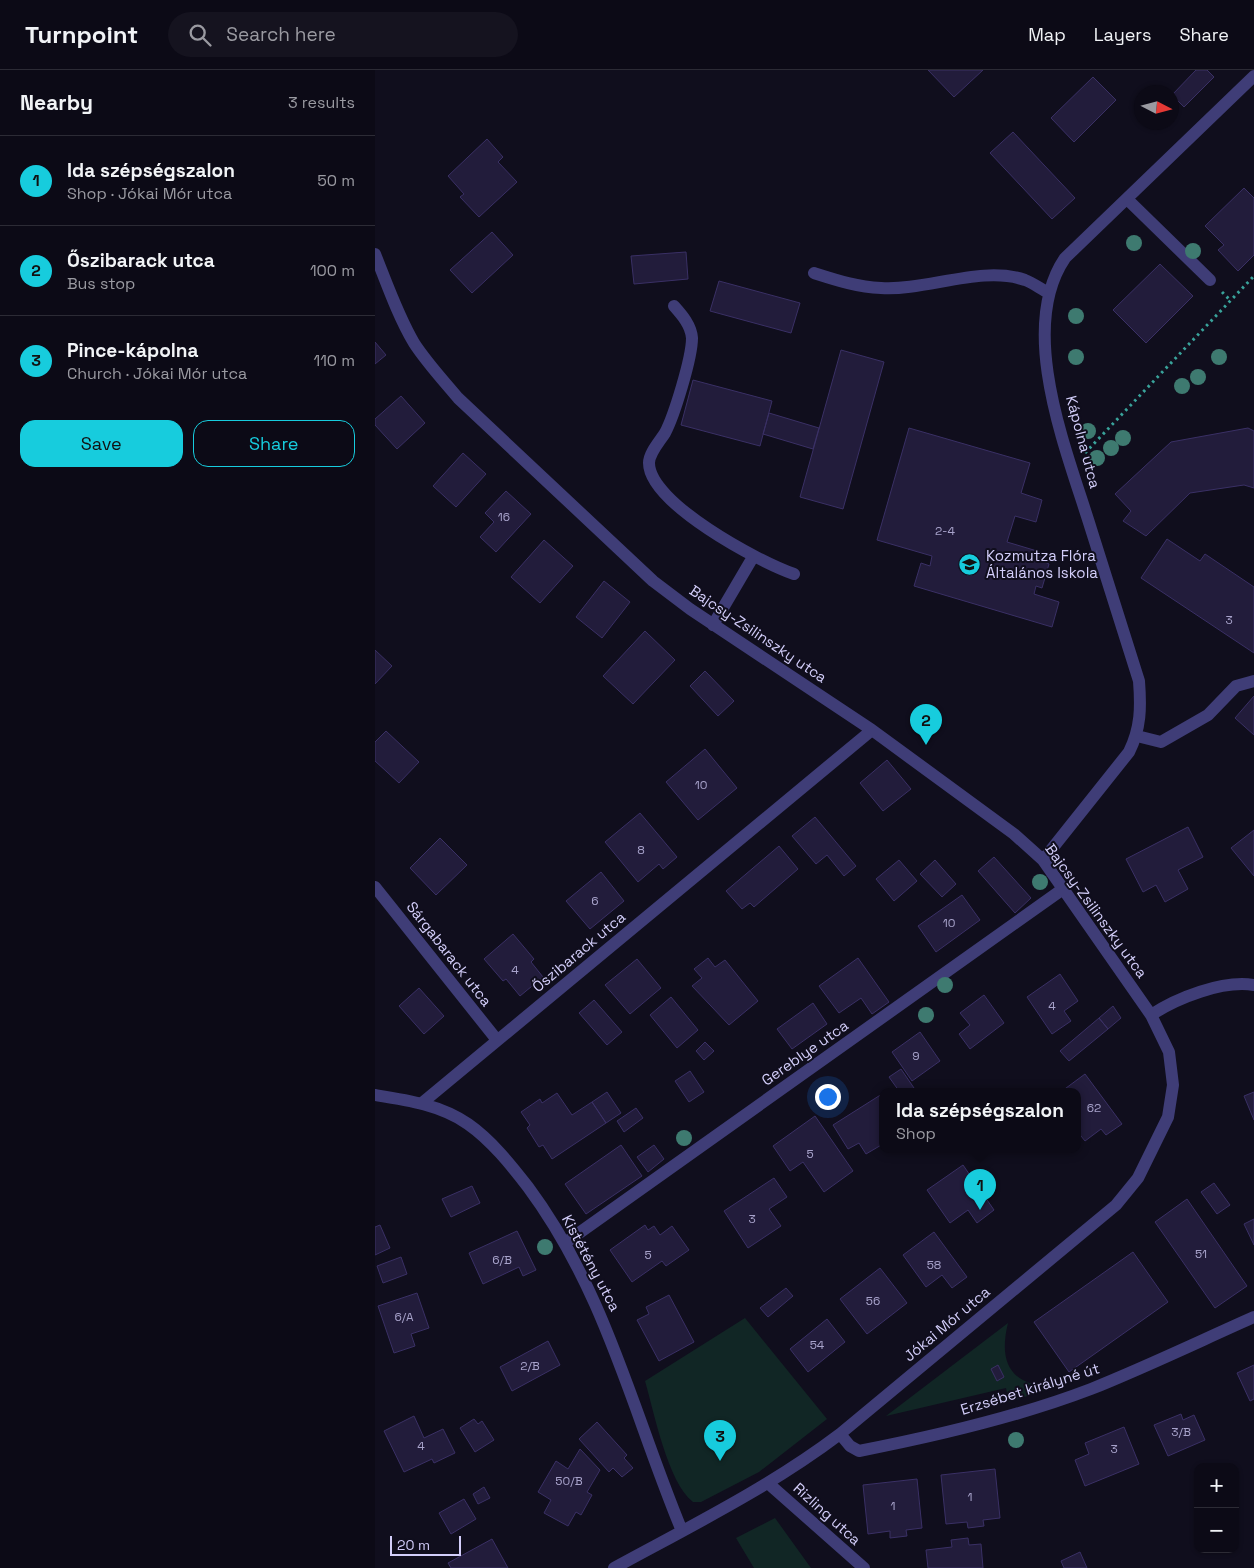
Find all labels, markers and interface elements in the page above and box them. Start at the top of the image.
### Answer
search box [168,12,518,57]
text: Turnpoint [25,19,138,50]
icon: search [186,21,214,49]
text: Search here [226,22,336,47]
text: Map [1028,23,1066,46]
text: Layers [1094,23,1151,46]
text: Share [1179,23,1229,46]
north arrow [1134,85,1179,130]
text: Nearby [20,89,93,116]
text: 3 results [288,92,355,113]
text: Ida szépségszalon [67,158,235,183]
text: 1 [32,170,40,191]
text: 50 m [317,170,355,191]
text: Shop · Jókai Mór utca [67,183,232,204]
text: Őszibarack utca [67,248,215,273]
text: 2 [31,260,41,281]
text: 100 m [310,260,355,281]
text: Bus stop [67,273,135,294]
text: Pince-kápolna [67,338,199,363]
text: 3 [31,350,41,371]
text: 110 m [313,350,355,371]
text: Church · Jókai Mór utca [67,363,247,384]
street label: Kápolna utca [1062,393,1105,491]
button: Save [20,420,183,467]
button: Share [193,420,355,467]
house number: 16 [498,509,510,525]
house number: 2-4 [935,523,956,539]
place label: Kozmutza Flóra Általános Iskola [986,546,1098,582]
school or university icon: Kozmutza Flóra Általános Iskola [958,553,982,577]
street label: Bajcsy-Zsilinszky utca [686,581,831,687]
house number: 3 [1225,612,1233,628]
pin: 2 [910,704,942,745]
house number: 10 [695,777,707,793]
street label: Bajcsy-Zsilinszky utca [1041,840,1152,982]
house number: 8 [637,842,645,858]
house number: 6 [591,893,599,909]
street label: Sárgabarack utca [403,897,496,1010]
street label: Őszibarack utca [528,907,629,996]
house number: 10 [943,915,955,931]
house number: 4 [511,962,519,978]
house number: 4 [1048,998,1056,1014]
street label: Gereblye utca [758,1015,852,1090]
house number: 9 [912,1048,920,1064]
your location [815,1084,841,1110]
popup [879,1088,1081,1153]
text: Ida szépségszalon [896,1098,1064,1123]
house number: 62 [1087,1100,1101,1116]
text: Shop [896,1123,936,1144]
house number: 5 [806,1146,814,1162]
pin: 1 [964,1169,996,1210]
street label: Kistétény utca [558,1211,625,1315]
house number: 3 [748,1211,756,1227]
house number: 51 [1195,1246,1207,1262]
house number: 5 [644,1247,652,1263]
house number: 6/B [492,1252,512,1268]
house number: 58 [927,1257,941,1273]
street label: Jókai Mór utca [900,1282,994,1365]
house number: 56 [866,1293,880,1309]
house number: 6/A [394,1309,414,1325]
house number: 54 [810,1337,825,1353]
house number: 2/B [520,1358,540,1374]
street label: Erzsébet királyné út [958,1358,1102,1419]
pin: 3 [704,1420,736,1461]
house number: 3/B [1171,1424,1191,1440]
house number: 4 [417,1438,425,1454]
house number: 3 [1110,1441,1118,1457]
map controls [1194,1463,1239,1553]
button: + [1194,1463,1239,1508]
house number: 50/B [555,1473,583,1489]
street label: Rizling utca [790,1478,865,1549]
house number: 1 [967,1489,973,1505]
house number: 1 [890,1498,896,1514]
button: − [1194,1508,1239,1553]
scale bar [390,1533,461,1556]
text: 20 m [397,1536,430,1554]

